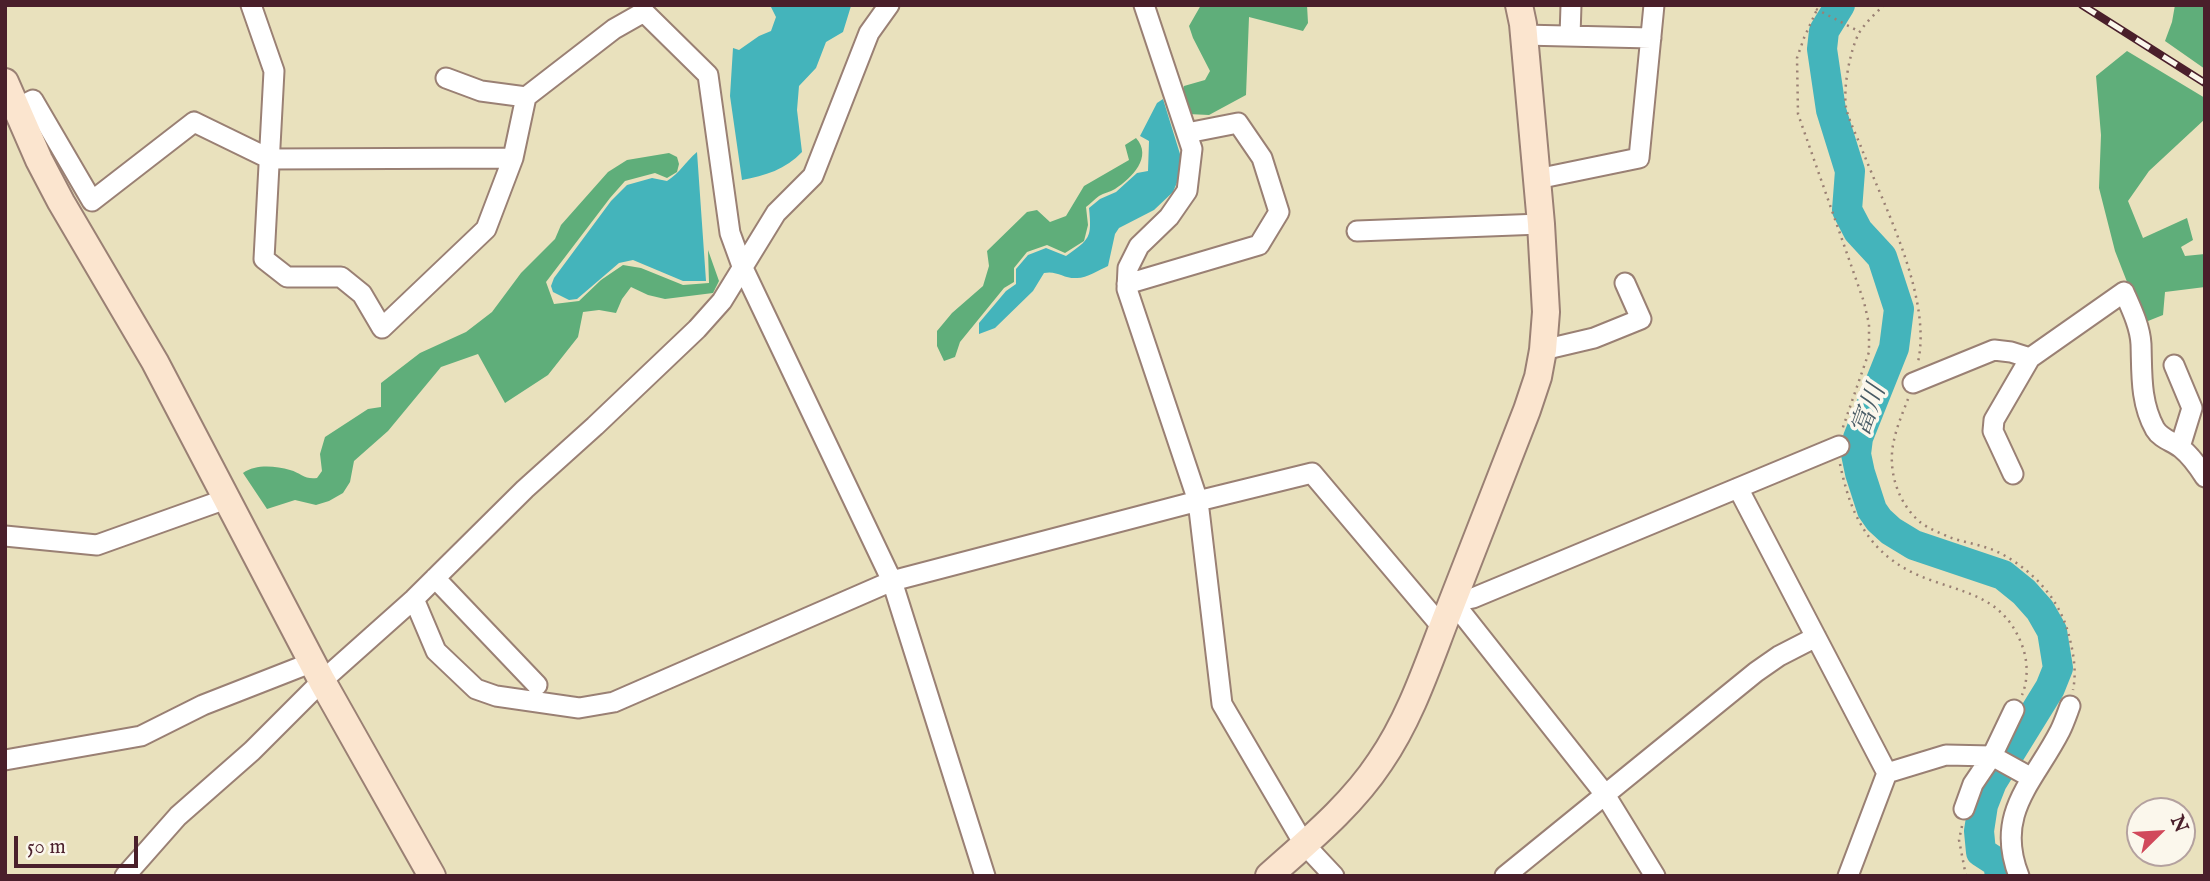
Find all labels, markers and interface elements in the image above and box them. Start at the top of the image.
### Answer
water label: 富川 [1847,381,1895,441]
north arrow [2126,797,2196,867]
text: N [2164,812,2193,837]
scale bar [18,822,142,866]
text: 50 m [27,834,66,861]

